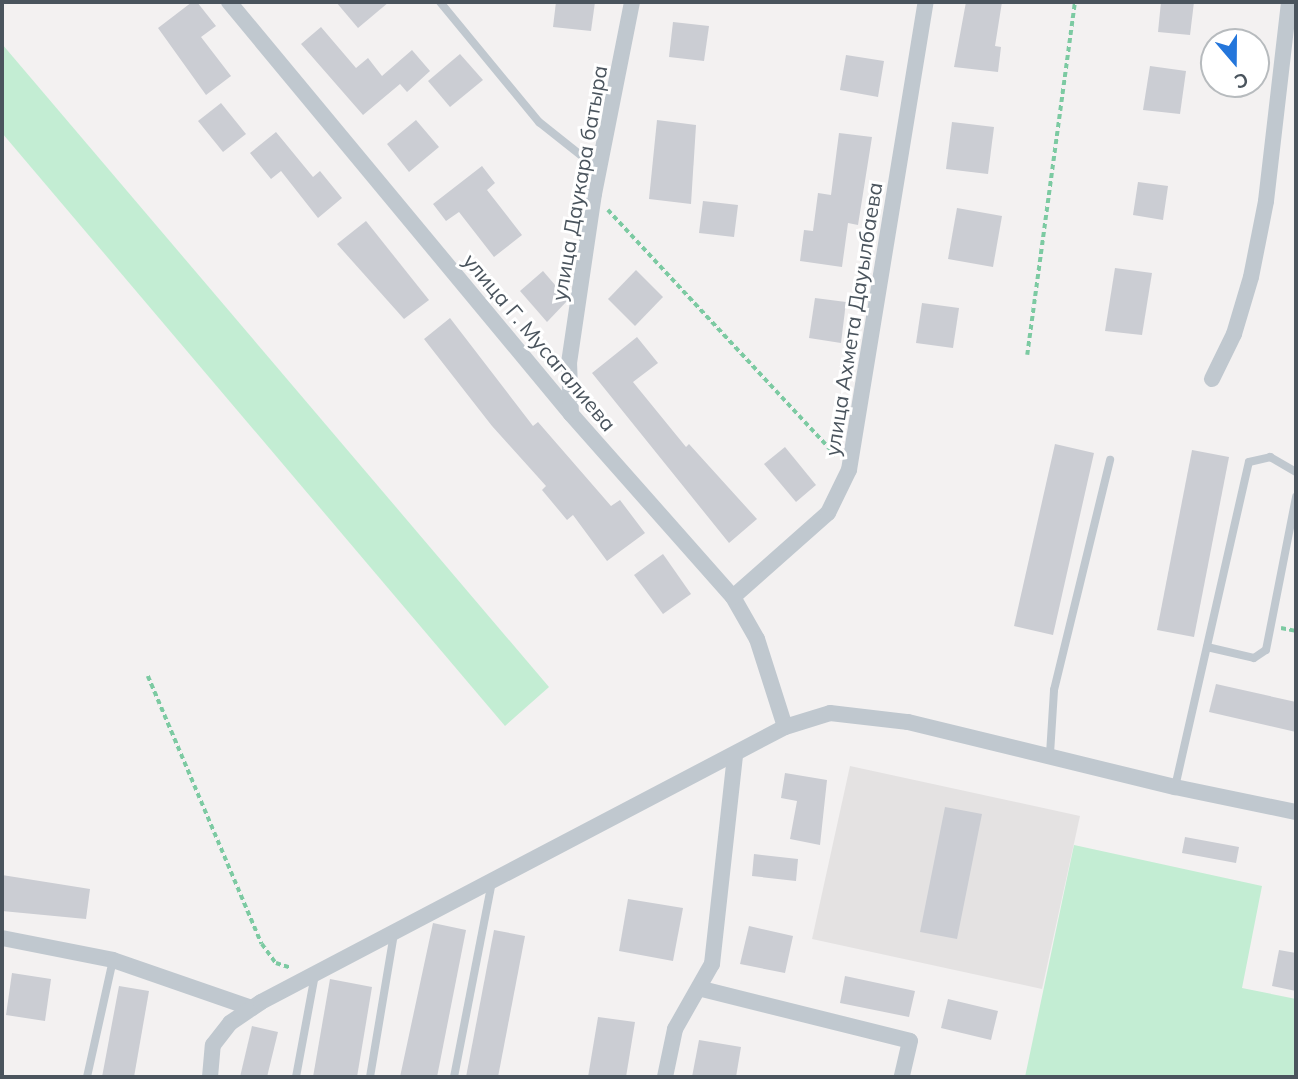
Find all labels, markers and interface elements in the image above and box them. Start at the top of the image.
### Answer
north arrow [1200,28,1270,98]
street label: улица Даукара батыра [546,63,612,303]
text: С [1231,67,1252,94]
street label: улица Ахмета Дауылбаева [819,180,887,458]
street label: улица Г. Мусагалиева [458,248,622,436]

